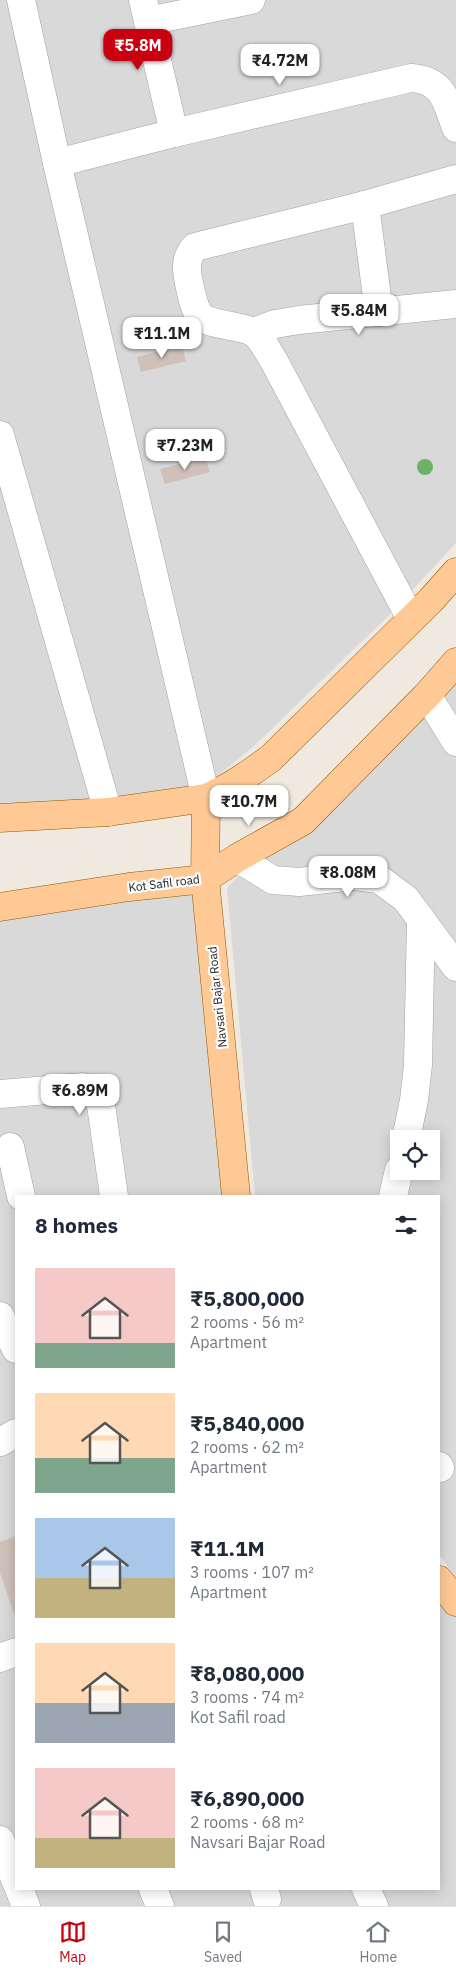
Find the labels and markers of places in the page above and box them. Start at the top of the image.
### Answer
pin: ₹5.8M [103,28,173,71]
pin: ₹4.72M [239,44,321,86]
pin: ₹5.84M [318,294,400,336]
pin: ₹11.1M [121,316,203,359]
pin: ₹7.23M [144,428,226,471]
pin: ₹10.7M [208,784,290,827]
pin: ₹8.08M [307,856,389,898]
pin: ₹6.89M [39,1074,121,1116]

